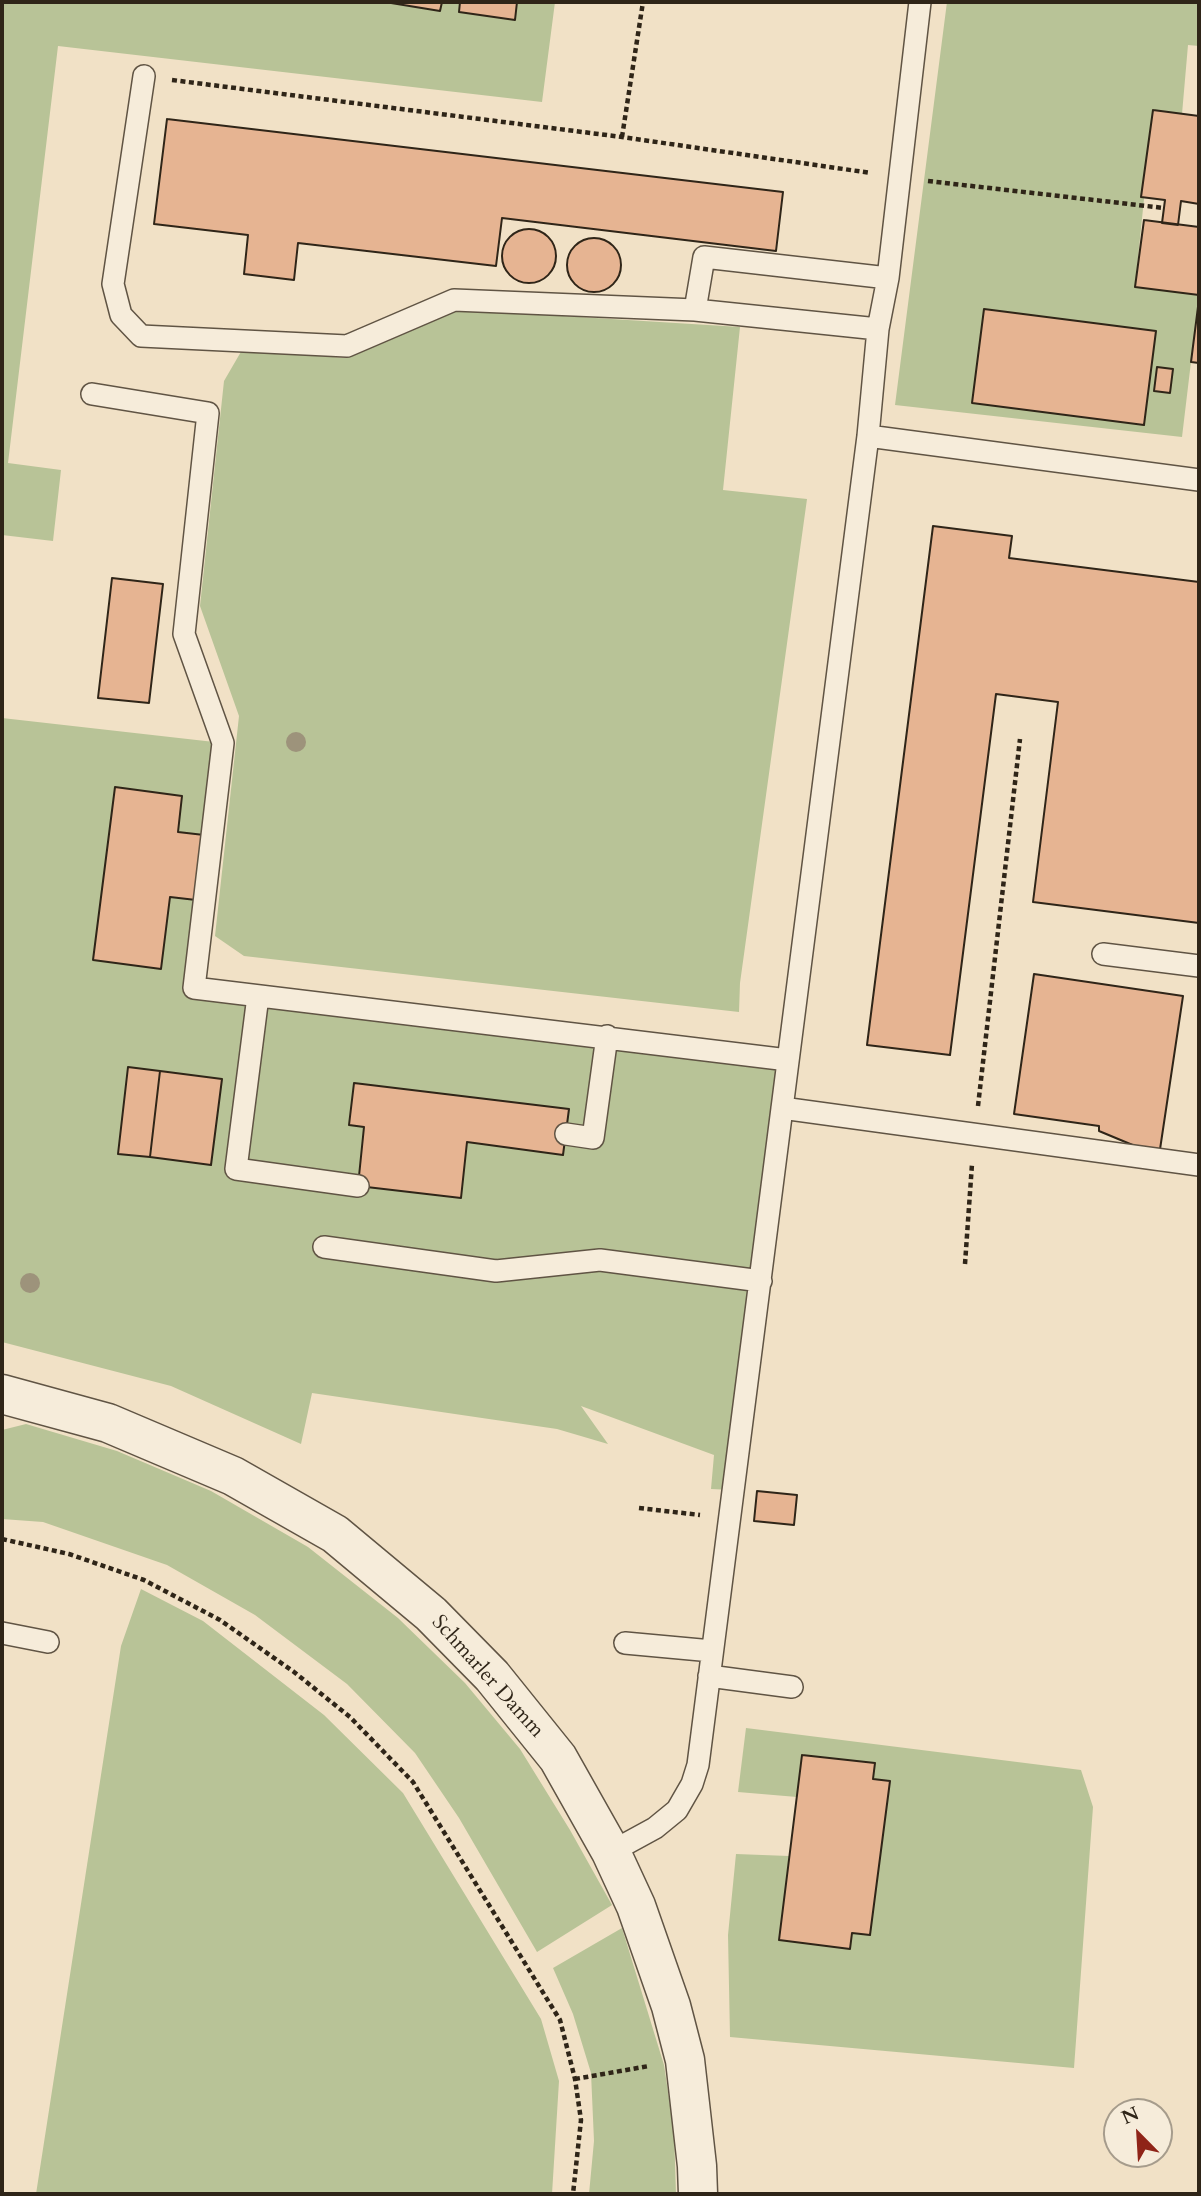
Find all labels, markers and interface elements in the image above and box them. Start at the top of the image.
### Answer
street label: Schmarler Damm [425,1611,549,1743]
north arrow [1103,2098,1173,2168]
text: N [1117,2100,1143,2131]

